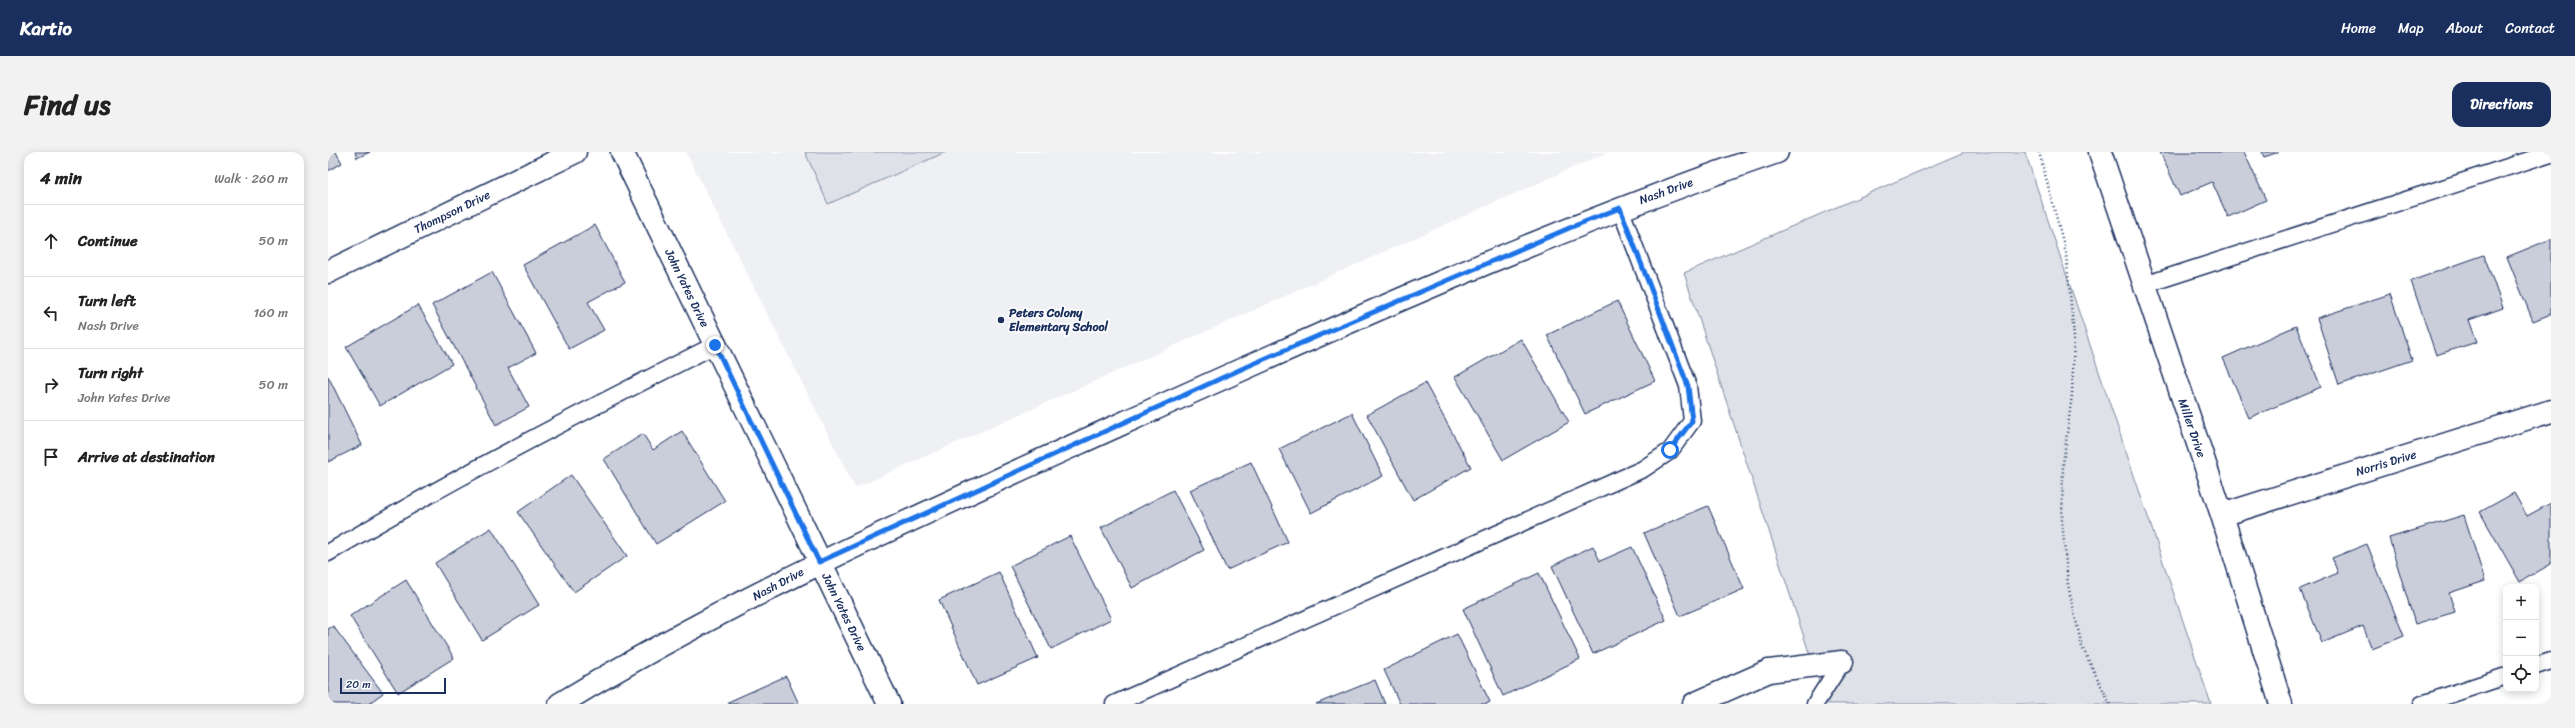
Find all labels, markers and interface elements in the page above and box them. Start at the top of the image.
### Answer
text: Kartio [20,12,72,45]
text: Home [2341,16,2376,41]
text: Map [2398,16,2424,41]
text: About [2446,16,2483,41]
text: Contact [2505,16,2555,41]
text: Find us [24,80,111,129]
button: Directions [2452,82,2551,127]
text: 4 min [40,163,82,193]
text: Walk · 260 m [214,167,288,190]
street label: Nash Drive [1636,171,1696,211]
street label: Thompson Drive [410,184,494,240]
text: Continue [78,228,138,254]
text: 50 m [258,229,288,252]
icon: ahead [40,230,62,252]
street label: John Yates Drive [658,244,716,331]
text: Turn left [78,288,136,314]
text: 160 m [253,301,288,324]
icon: left [40,302,62,324]
place label: Peters Colony Elementary School [1009,302,1109,338]
text: Nash Drive [78,314,139,337]
marker: Peters Colony Elementary School [996,315,1006,325]
route end [706,336,724,354]
text: Turn right [78,360,143,386]
text: 50 m [258,373,288,396]
icon: right [40,374,62,396]
text: John Yates Drive [78,386,171,409]
street label: Miller Drive [2172,395,2212,461]
route start [1661,441,1679,459]
street label: Norris Drive [2353,443,2419,483]
text: Arrive at destination [78,444,215,470]
icon: arrive [40,446,62,468]
street label: Nash Drive [748,561,808,607]
street label: John Yates Drive [815,568,873,655]
map controls [2503,584,2539,692]
button: + [2503,584,2539,620]
button: − [2503,620,2539,656]
button: locate [2503,656,2539,692]
text: 20 m [346,675,371,694]
scale bar [340,676,446,695]

